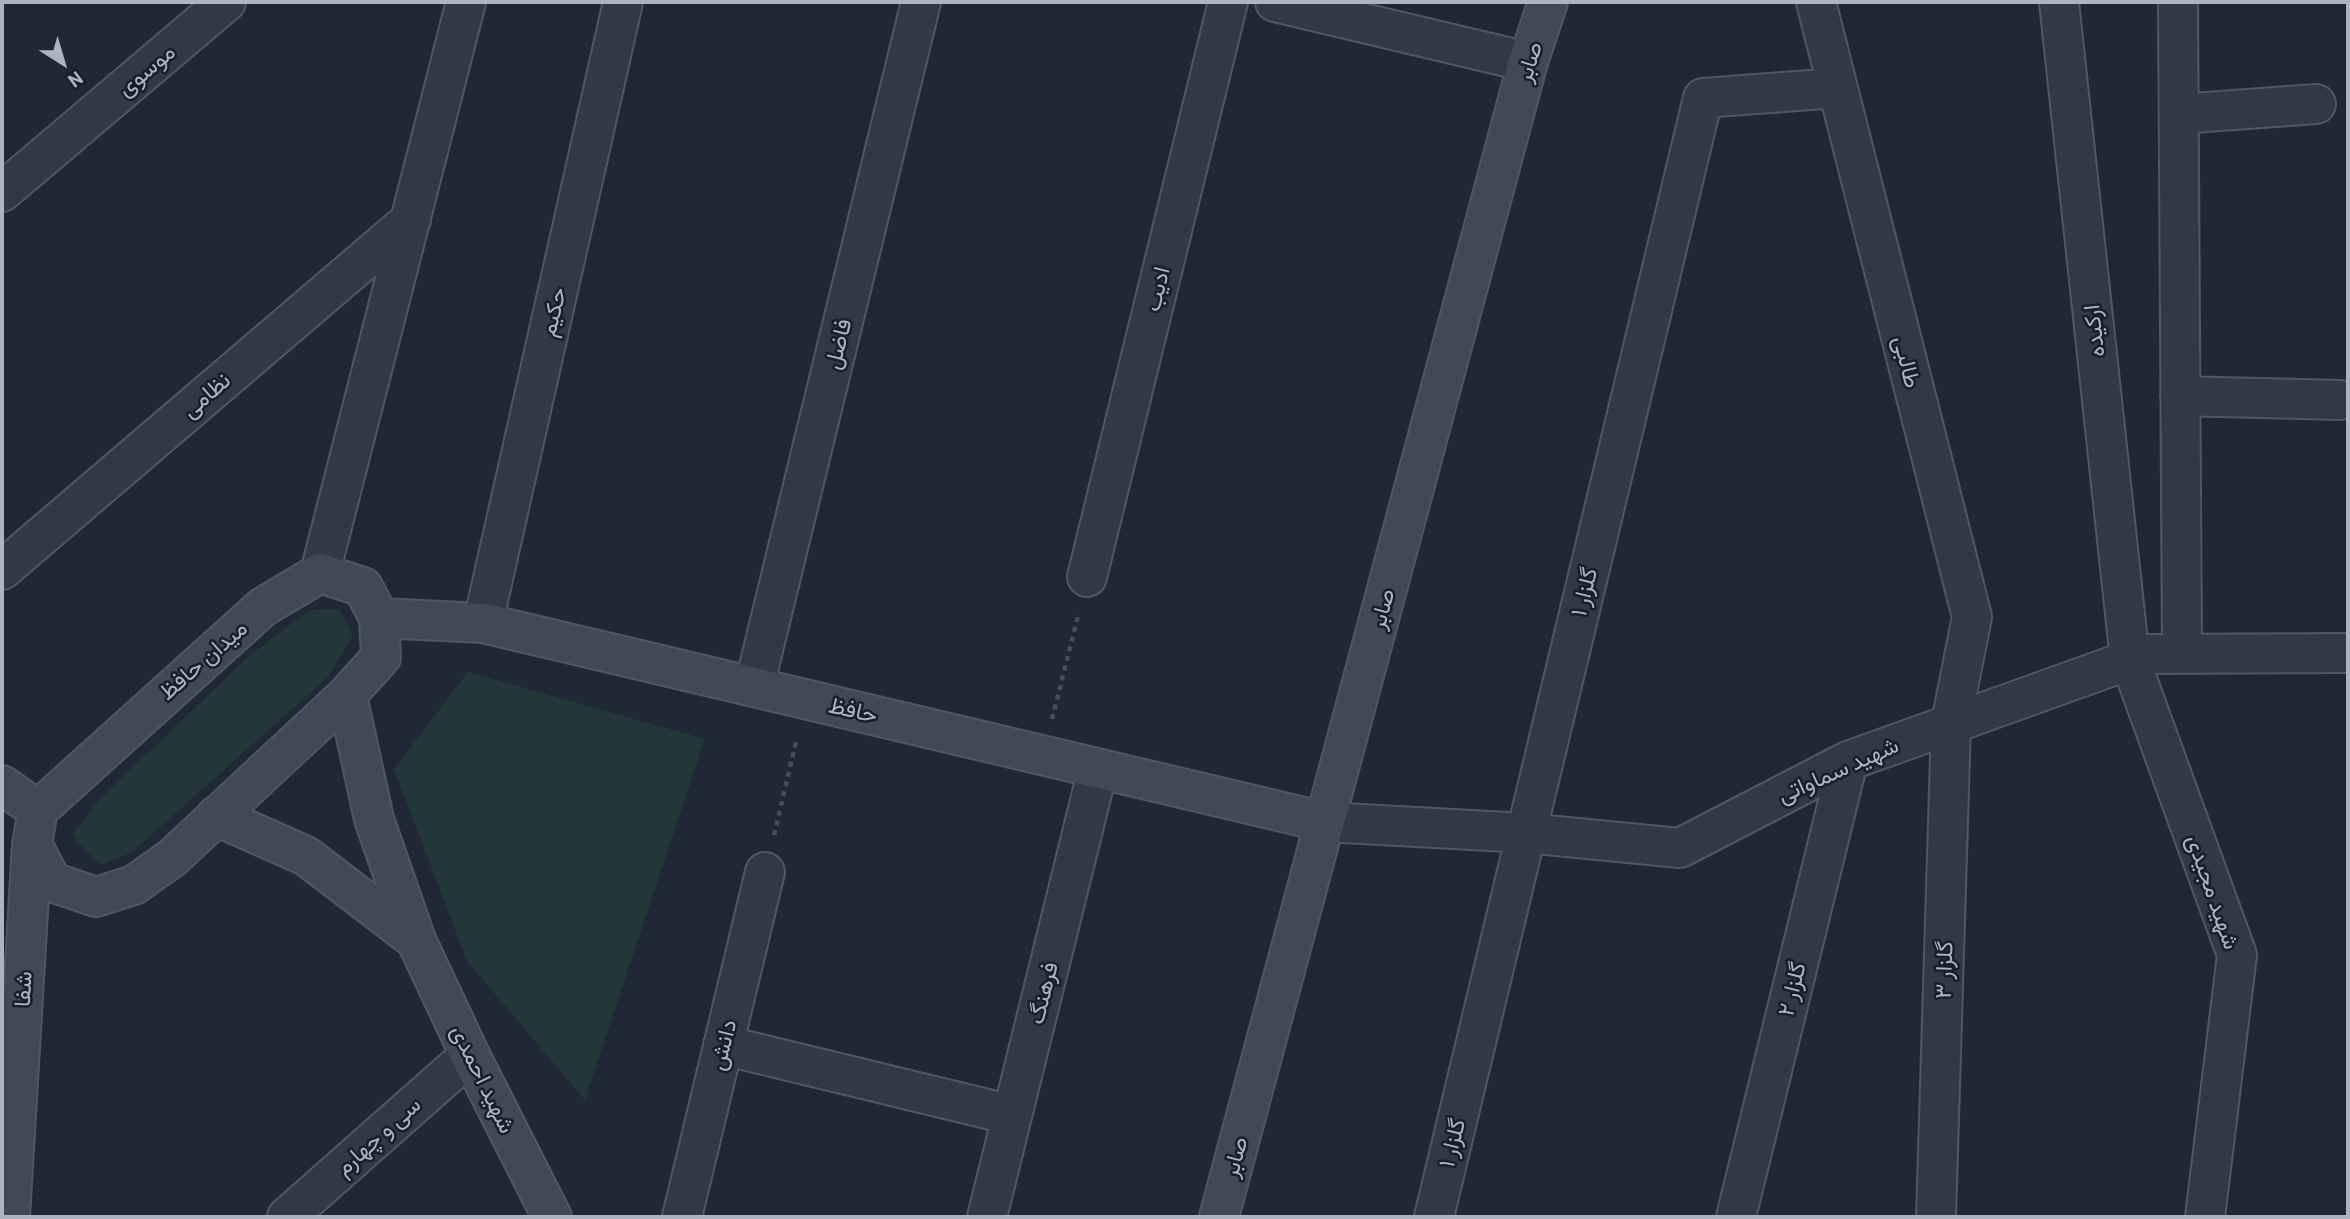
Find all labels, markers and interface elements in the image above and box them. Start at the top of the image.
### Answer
north arrow [28,28,98,98]
street label: موسوی [111,38,181,102]
street label: صابر [1510,38,1548,86]
text: N [64,67,88,93]
street label: ادیب [1138,264,1176,314]
street label: حکیم [534,284,572,340]
street label: ارکیده [2078,303,2110,359]
street label: فاضل [818,316,858,372]
street label: طالبی [1887,333,1927,391]
street label: نظامی [176,366,236,424]
street label: گلزار ۱ [1565,565,1603,619]
street label: صابر [1363,586,1401,632]
street label: میدان حافظ [153,614,253,706]
street label: حافظ [826,691,880,729]
street label: شهید سماواتی [1773,731,1903,809]
street label: شهید مجیدی [2180,831,2246,953]
street label: گلزار ۳ [1929,941,1959,999]
street label: فرهنگ [1022,959,1064,1027]
street label: گلزار ۲ [1772,959,1812,1019]
street label: شفا [8,971,38,1007]
street label: دانش [703,1017,743,1073]
street label: شهید احمدی [445,1020,521,1138]
street label: سی و چهارم [330,1091,426,1181]
street label: گلزار ۱ [1433,1116,1471,1170]
street label: صابر [1216,1134,1254,1180]

